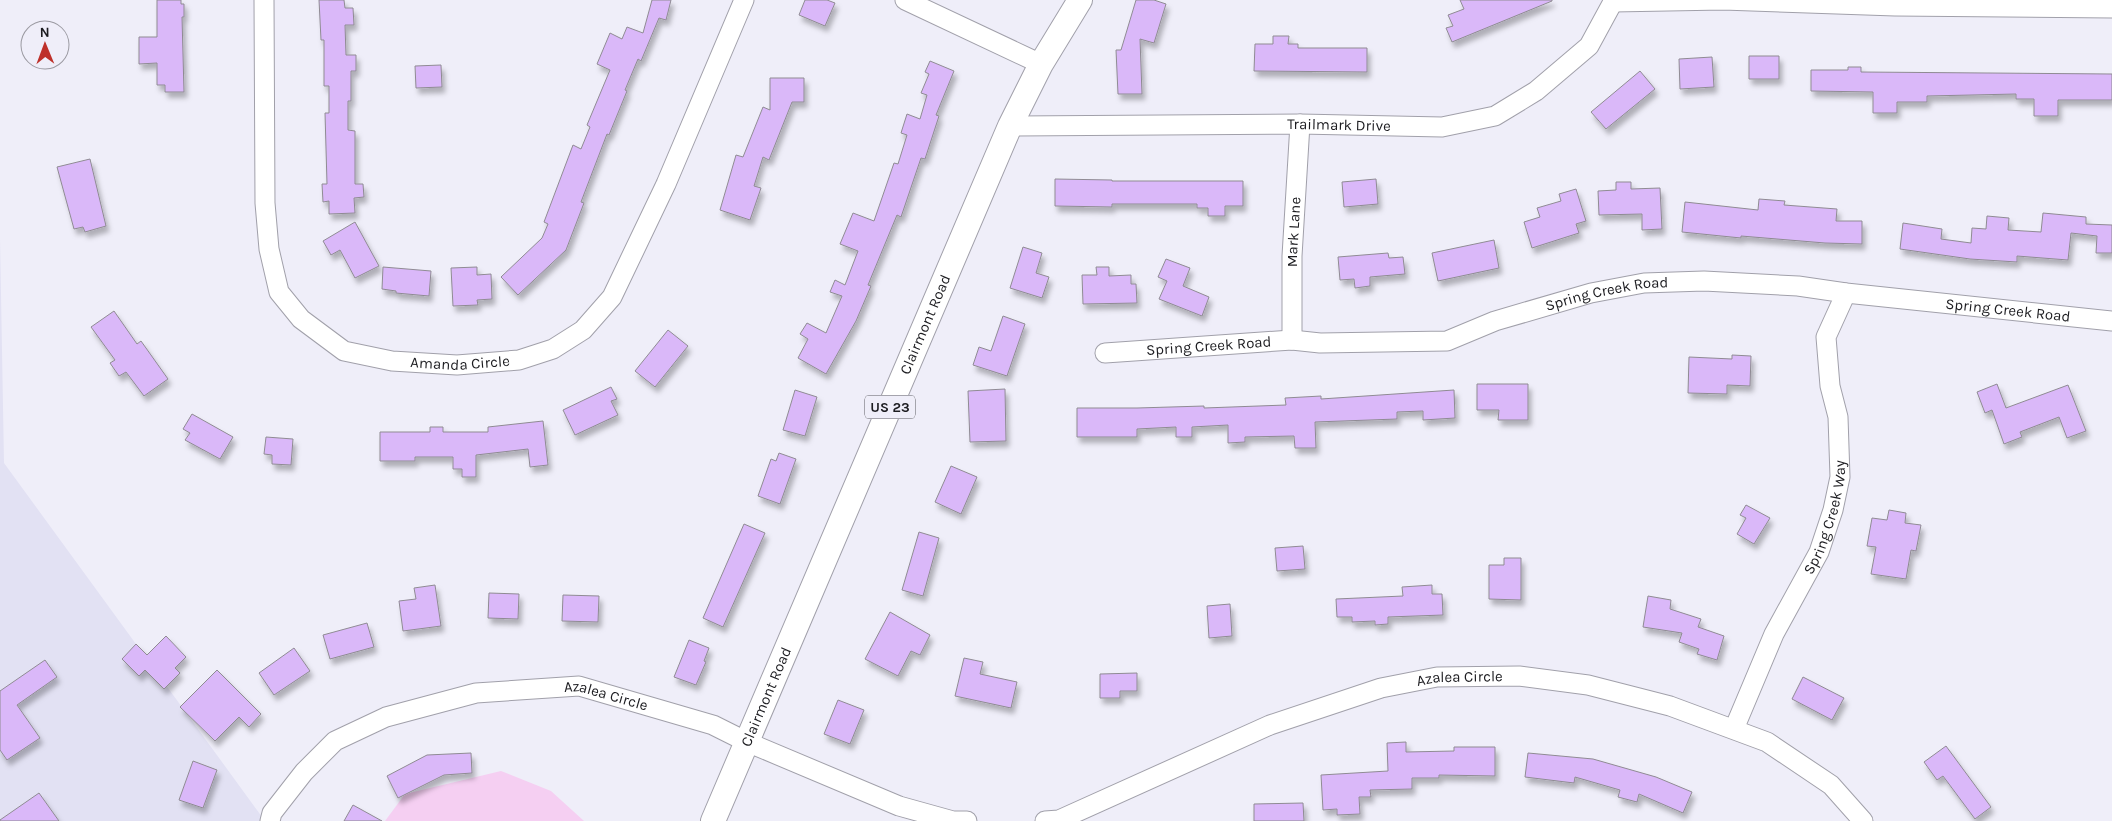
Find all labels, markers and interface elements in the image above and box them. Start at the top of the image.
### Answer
north arrow [20,20,70,70]
text: N [40,24,50,41]
street label: Trailmark Drive [1287,115,1391,135]
street label: Mark Lane [1283,196,1305,267]
street label: Clairmont Road [896,272,954,377]
street label: Spring Creek Road [1543,273,1668,315]
street label: Spring Creek Road [1945,295,2071,326]
street label: Spring Creek Road [1146,332,1272,359]
street label: Amanda Circle [410,352,510,374]
road number: US 23 [865,396,915,418]
street label: Spring Creek Way [1799,460,1849,578]
street label: Clairmont Road [737,644,795,749]
street label: Azalea Circle [1415,667,1503,690]
street label: Azalea Circle [563,677,650,715]

